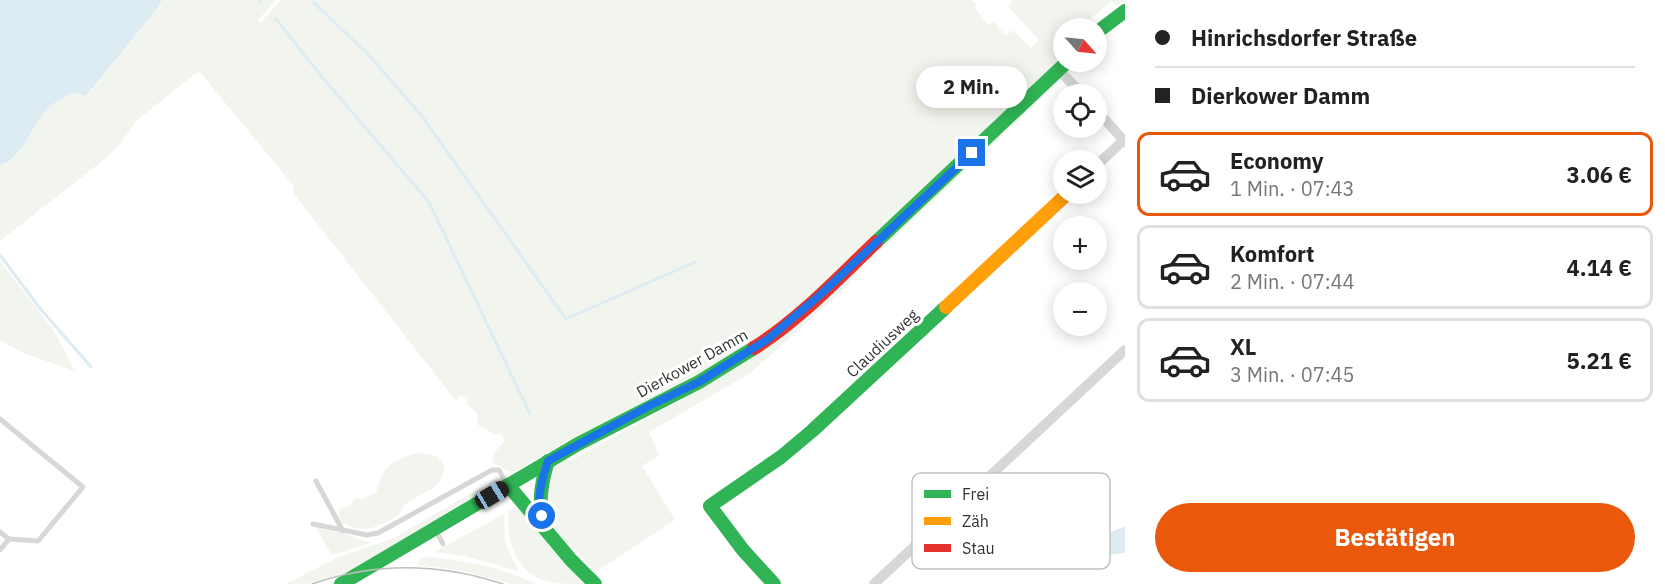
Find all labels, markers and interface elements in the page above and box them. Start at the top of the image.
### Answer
north arrow [1053,18,1107,72]
map controls [1053,18,1107,336]
text: Hinrichsdorfer Straße [1191,23,1417,52]
callout: 2 Min. [916,66,1028,108]
text: 2 Min. [943,73,1000,100]
text: Dierkower Damm [1191,81,1370,110]
button: locate [1053,84,1107,138]
route end [958,139,985,166]
text: Economy [1230,146,1324,175]
icon: car [1158,147,1212,201]
button: layers [1053,150,1107,204]
text: 3.06 € [1567,160,1632,189]
text: 1 Min. · 07:43 [1230,175,1355,202]
button: + [1053,216,1107,270]
text: Komfort [1230,239,1315,268]
icon: car [1158,240,1212,294]
text: 4.14 € [1567,253,1632,282]
text: 2 Min. · 07:44 [1230,268,1355,295]
button: − [1053,282,1107,336]
street label: Claudiusweg [842,304,923,381]
street label: Dierkower Damm [633,324,751,402]
text: XL [1230,332,1256,361]
icon: car [1158,333,1212,387]
text: 5.21 € [1567,346,1632,375]
text: 3 Min. · 07:45 [1230,361,1355,388]
legend [912,473,1110,569]
car [472,478,512,512]
text: Frei [962,484,989,504]
route start [528,502,555,529]
button: Bestätigen [1155,503,1635,572]
text: Zäh [962,511,989,531]
text: Stau [962,538,995,558]

